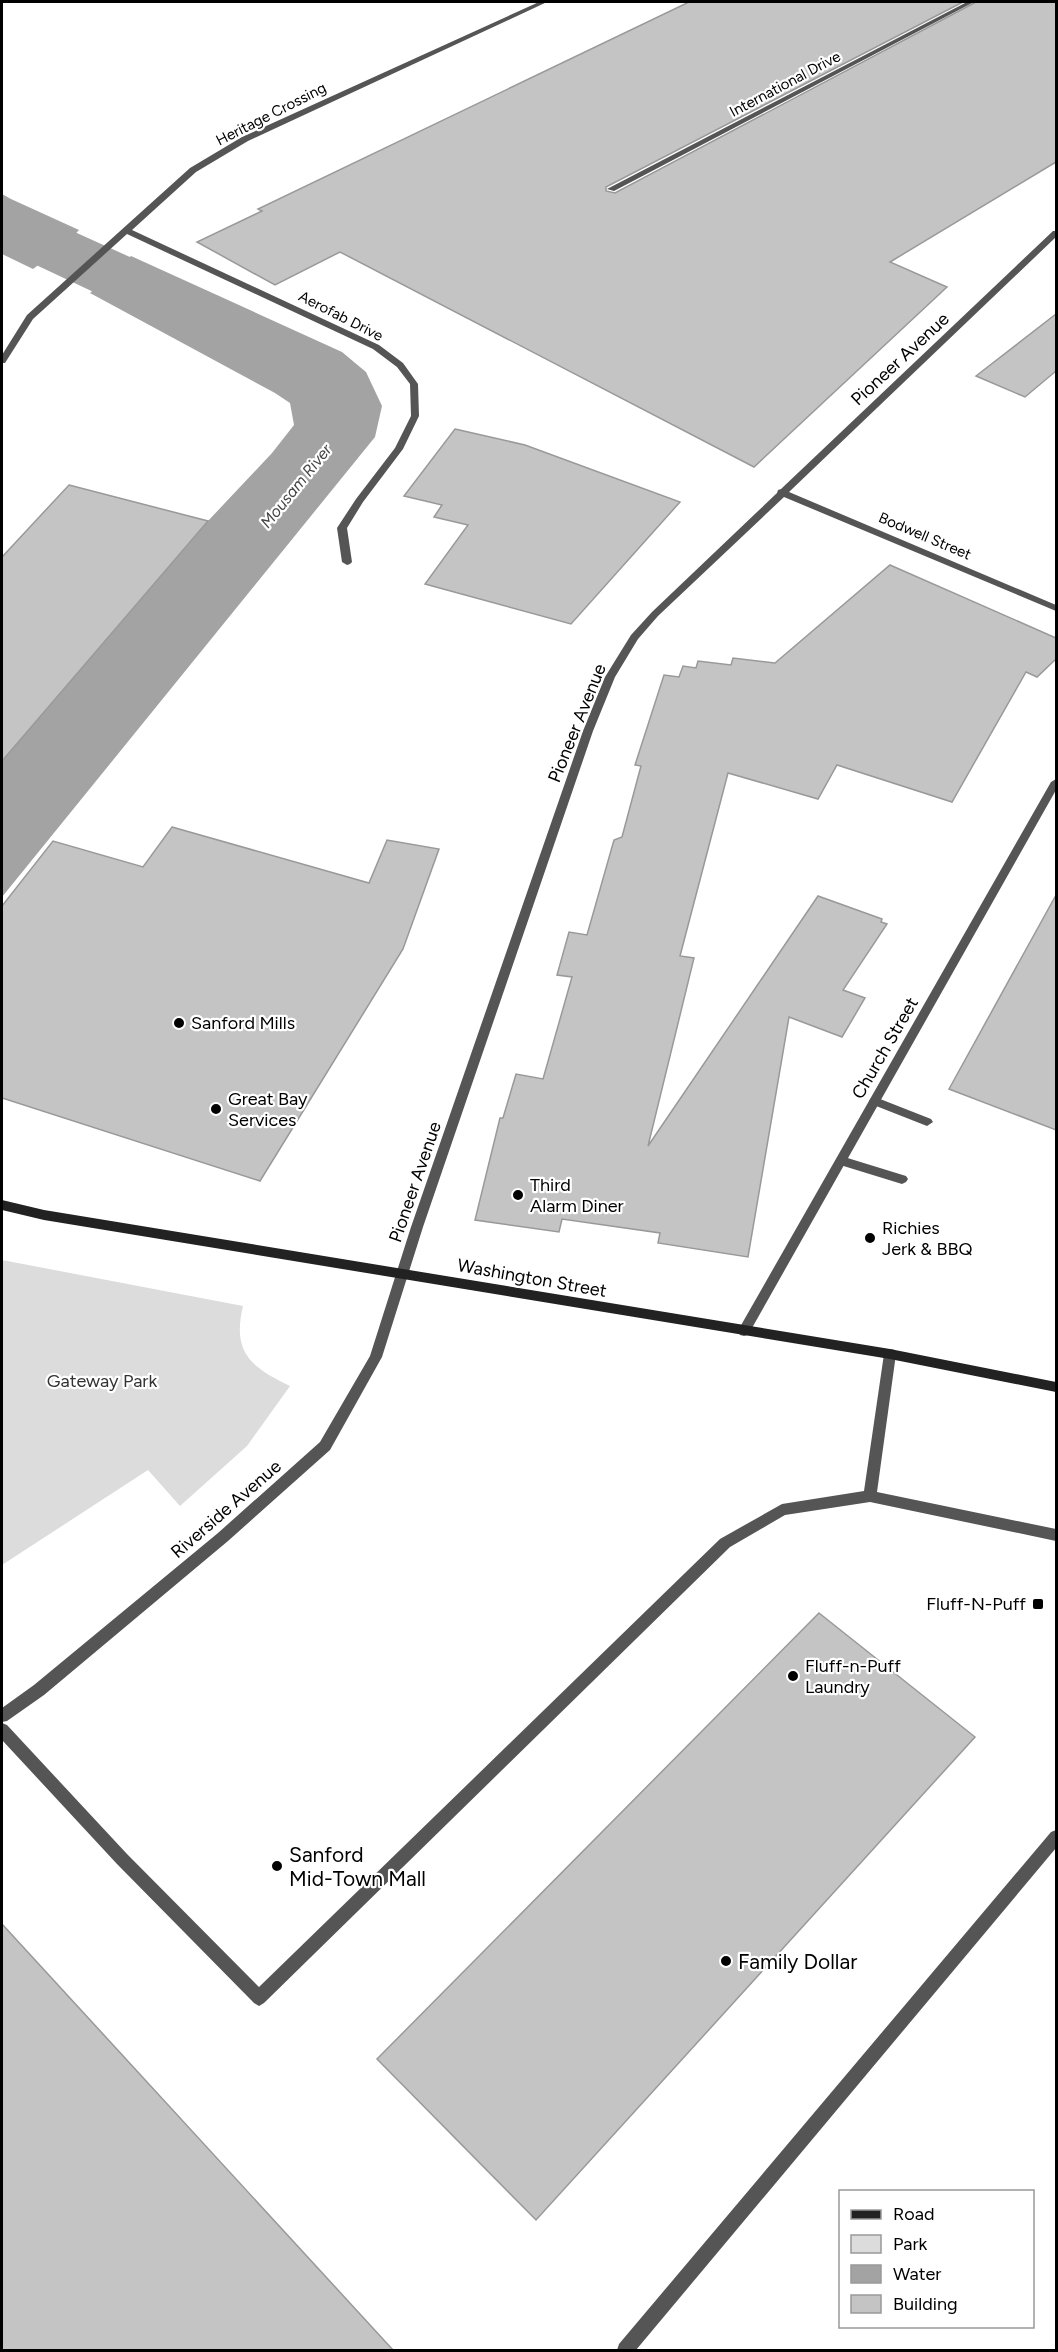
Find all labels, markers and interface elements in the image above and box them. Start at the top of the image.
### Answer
street label: International Drive [727,47,843,121]
street label: Heritage Crossing [213,78,329,150]
street label: Aerofab Drive [296,287,386,345]
street label: Pioneer Avenue [846,308,954,410]
water label: Mousam River [256,440,336,532]
street label: Bodwell Street [876,508,974,564]
street label: Pioneer Avenue [543,660,611,786]
street label: Church Street [847,993,923,1103]
place label: Sanford Mills [191,1012,295,1034]
marker: Sanford Mills [172,1016,186,1030]
place label: Great Bay Services [228,1088,308,1131]
marker: Great Bay Services [209,1102,223,1116]
street label: Pioneer Avenue [384,1119,446,1245]
place label: Third Alarm Diner [530,1174,624,1217]
marker: Third Alarm Diner [511,1188,525,1202]
place label: Richies Jerk & BBQ [882,1217,972,1260]
marker: Richies Jerk & BBQ [863,1231,877,1245]
street label: Washington Street [456,1254,608,1302]
park label: Gateway Park [47,1370,157,1392]
street label: Riverside Avenue [166,1455,286,1563]
place label: Fluff-N-Puff [926,1593,1026,1615]
marker: Fluff-N-Puff [1031,1597,1045,1611]
place label: Fluff-n-Puff Laundry [805,1655,901,1698]
marker: Fluff-n-Puff Laundry [786,1669,800,1683]
place label: Sanford Mid-Town Mall [289,1842,426,1891]
marker: Sanford Mid-Town Mall [270,1859,284,1873]
place label: Family Dollar [738,1949,857,1974]
marker: Family Dollar [719,1954,733,1968]
legend [839,2190,1034,2328]
text: Road [893,2203,934,2225]
text: Park [893,2233,928,2255]
text: Water [893,2263,941,2285]
text: Building [893,2293,958,2315]

